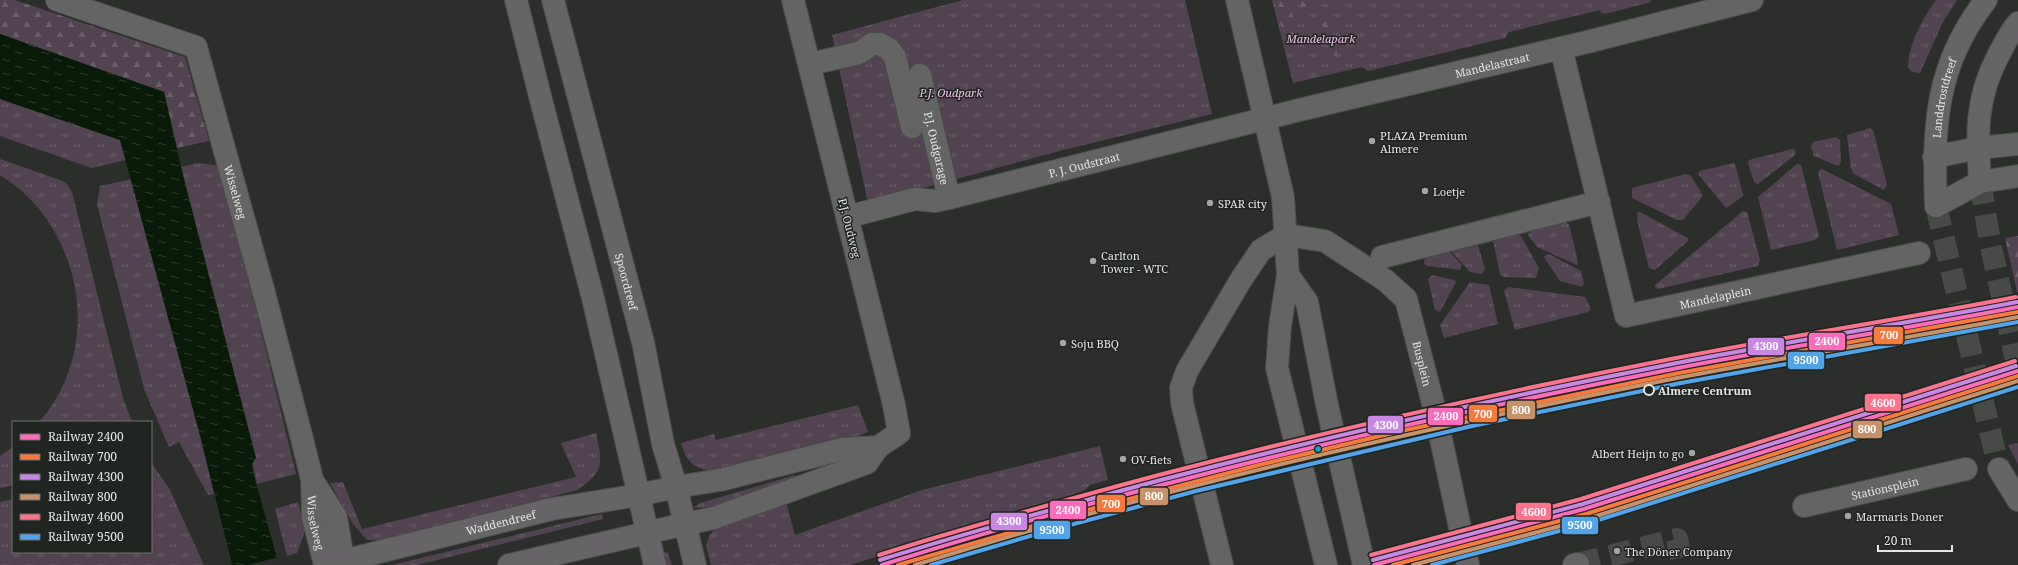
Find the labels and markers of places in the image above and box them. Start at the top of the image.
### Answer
place label: PLAZA Premium Almere [1380,128,1468,156]
marker: PLAZA Premium Almere [1367,136,1377,146]
place label: Loetje [1433,184,1465,199]
marker: Loetje [1420,186,1430,196]
place label: SPAR city [1218,196,1268,211]
marker: SPAR city [1205,198,1215,208]
place label: Carlton Tower - WTC [1101,248,1168,276]
marker: Carlton Tower - WTC [1088,256,1098,266]
place label: Soju BBQ [1071,336,1119,351]
marker: Soju BBQ [1058,338,1068,348]
place label: Almere Centrum [1658,383,1752,398]
marker: Almere Centrum [1643,384,1655,396]
unlabelled marker [1313,444,1323,454]
place label: Albert Heijn to go [1592,446,1684,461]
marker: Albert Heijn to go [1687,448,1697,458]
place label: OV-fiets [1131,452,1172,467]
marker: OV-fiets [1118,454,1128,464]
place label: Marmaris Doner [1856,509,1944,524]
marker: Marmaris Doner [1843,511,1853,521]
place label: The Döner Company [1625,544,1733,559]
marker: The Döner Company [1612,546,1622,556]

